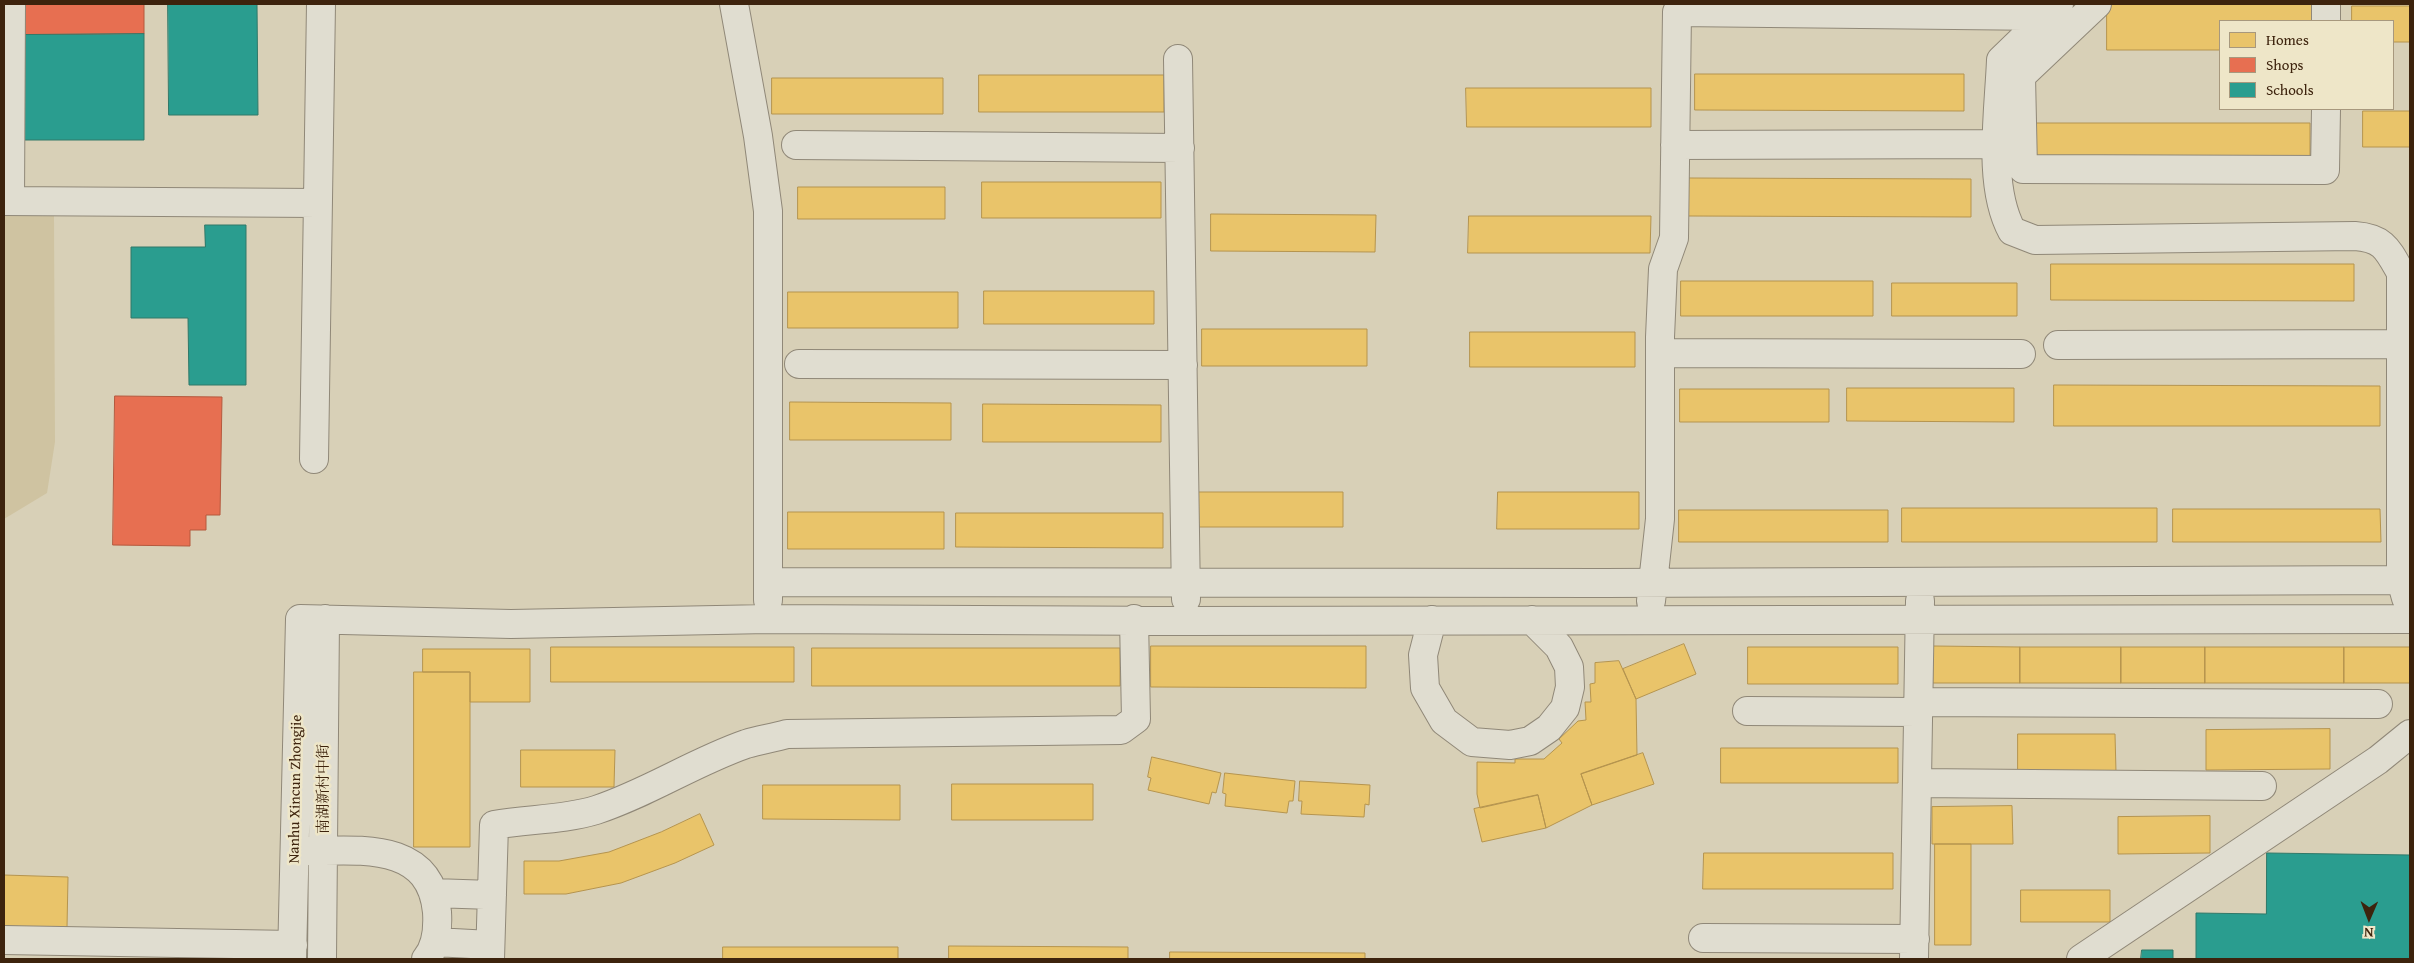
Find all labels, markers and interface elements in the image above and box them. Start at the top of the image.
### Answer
legend [2219,20,2394,110]
text: Homes [2266,29,2309,50]
text: Shops [2266,54,2303,75]
text: Schools [2266,79,2314,100]
street label: Nanhu Xincun Zhongjie [286,714,306,864]
street label: 南湖新村中街 [315,744,333,834]
north arrow [2344,893,2394,943]
text: N [2364,923,2374,943]

